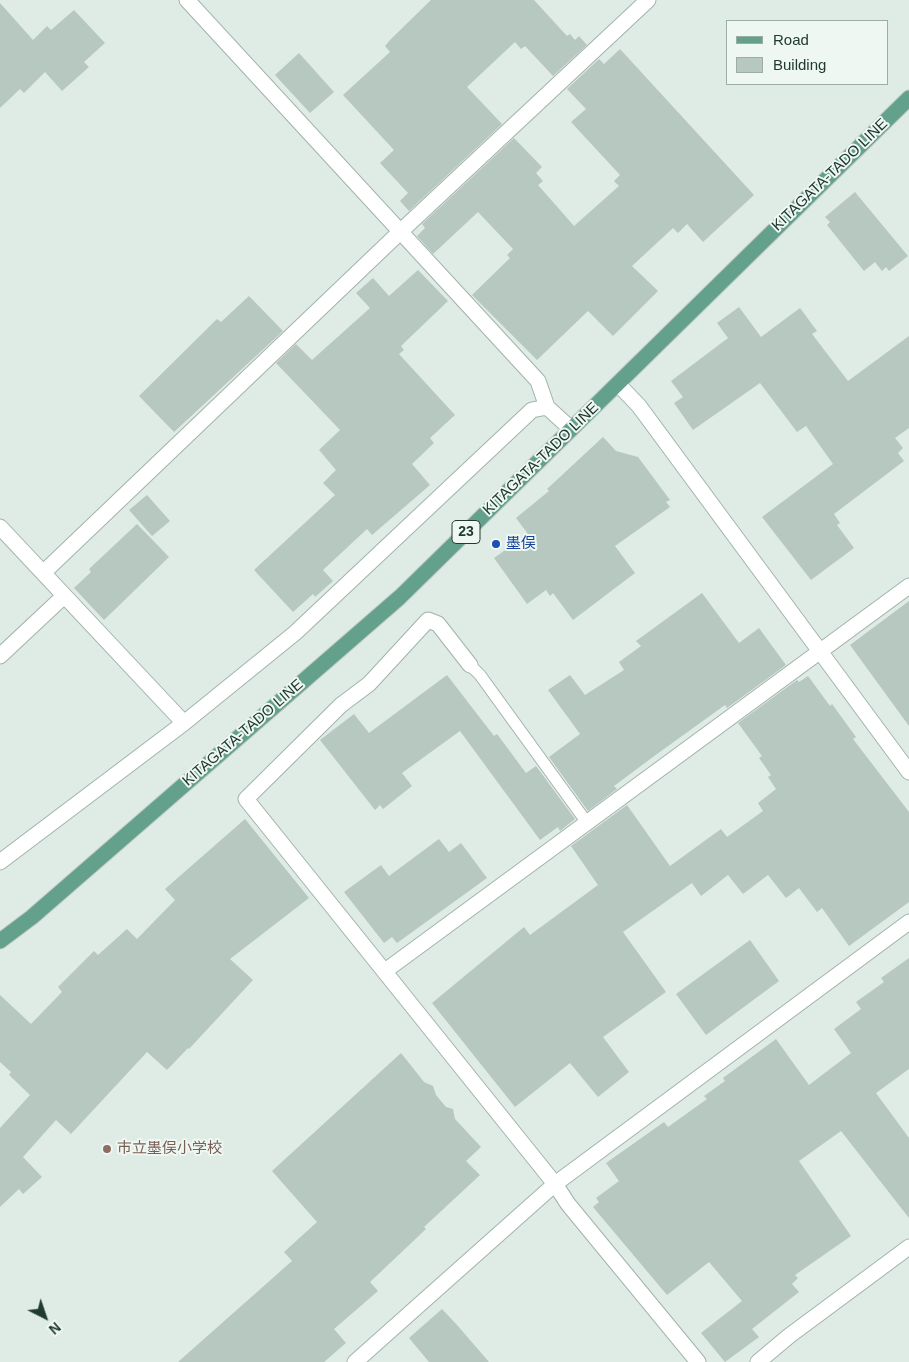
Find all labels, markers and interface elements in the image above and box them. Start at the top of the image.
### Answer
legend [726,20,889,85]
text: Road [773,31,809,48]
text: Building [773,56,826,73]
street label: KITAGATA-TADO LINE [768,115,892,235]
street label: KITAGATA-TADO LINE [479,399,603,519]
road number: 23 [452,520,480,544]
place label: 墨俣 [506,535,536,553]
marker: 墨俣 [490,538,502,550]
street label: KITAGATA-TADO LINE [179,676,307,790]
place label: 市立墨俣小学校 [117,1140,222,1158]
marker: 市立墨俣小学校 [101,1143,113,1155]
north arrow [20,1292,70,1342]
text: N [46,1319,64,1338]

